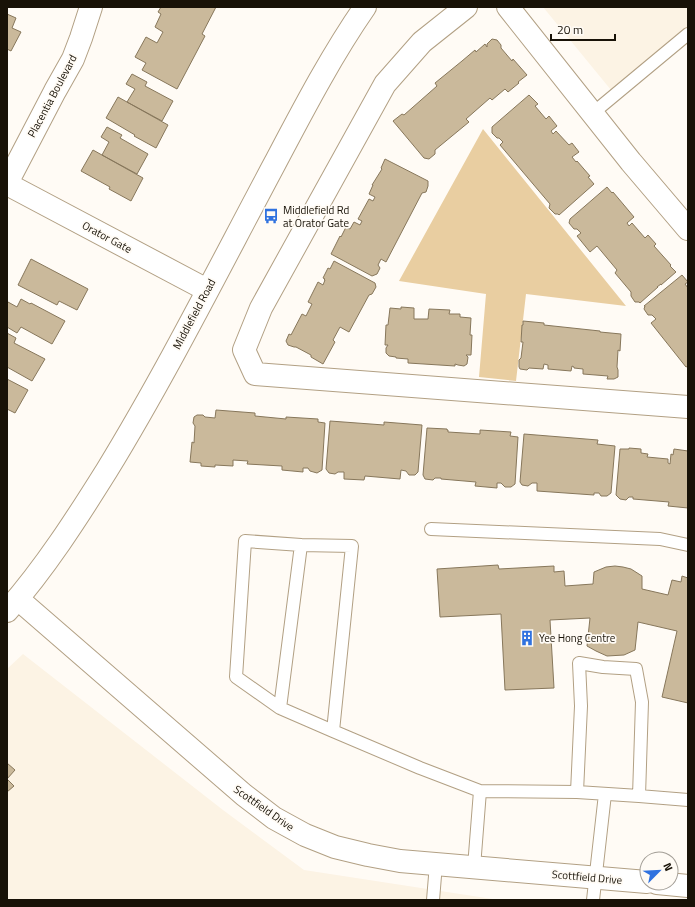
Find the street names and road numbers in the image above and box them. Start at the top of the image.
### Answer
street label: Placentia Boulevard [23,52,81,140]
street label: Orator Gate [79,217,135,257]
street label: Middlefield Road [169,276,219,352]
street label: Scottfield Drive [230,781,298,835]
street label: Scottfield Drive [551,866,623,888]

